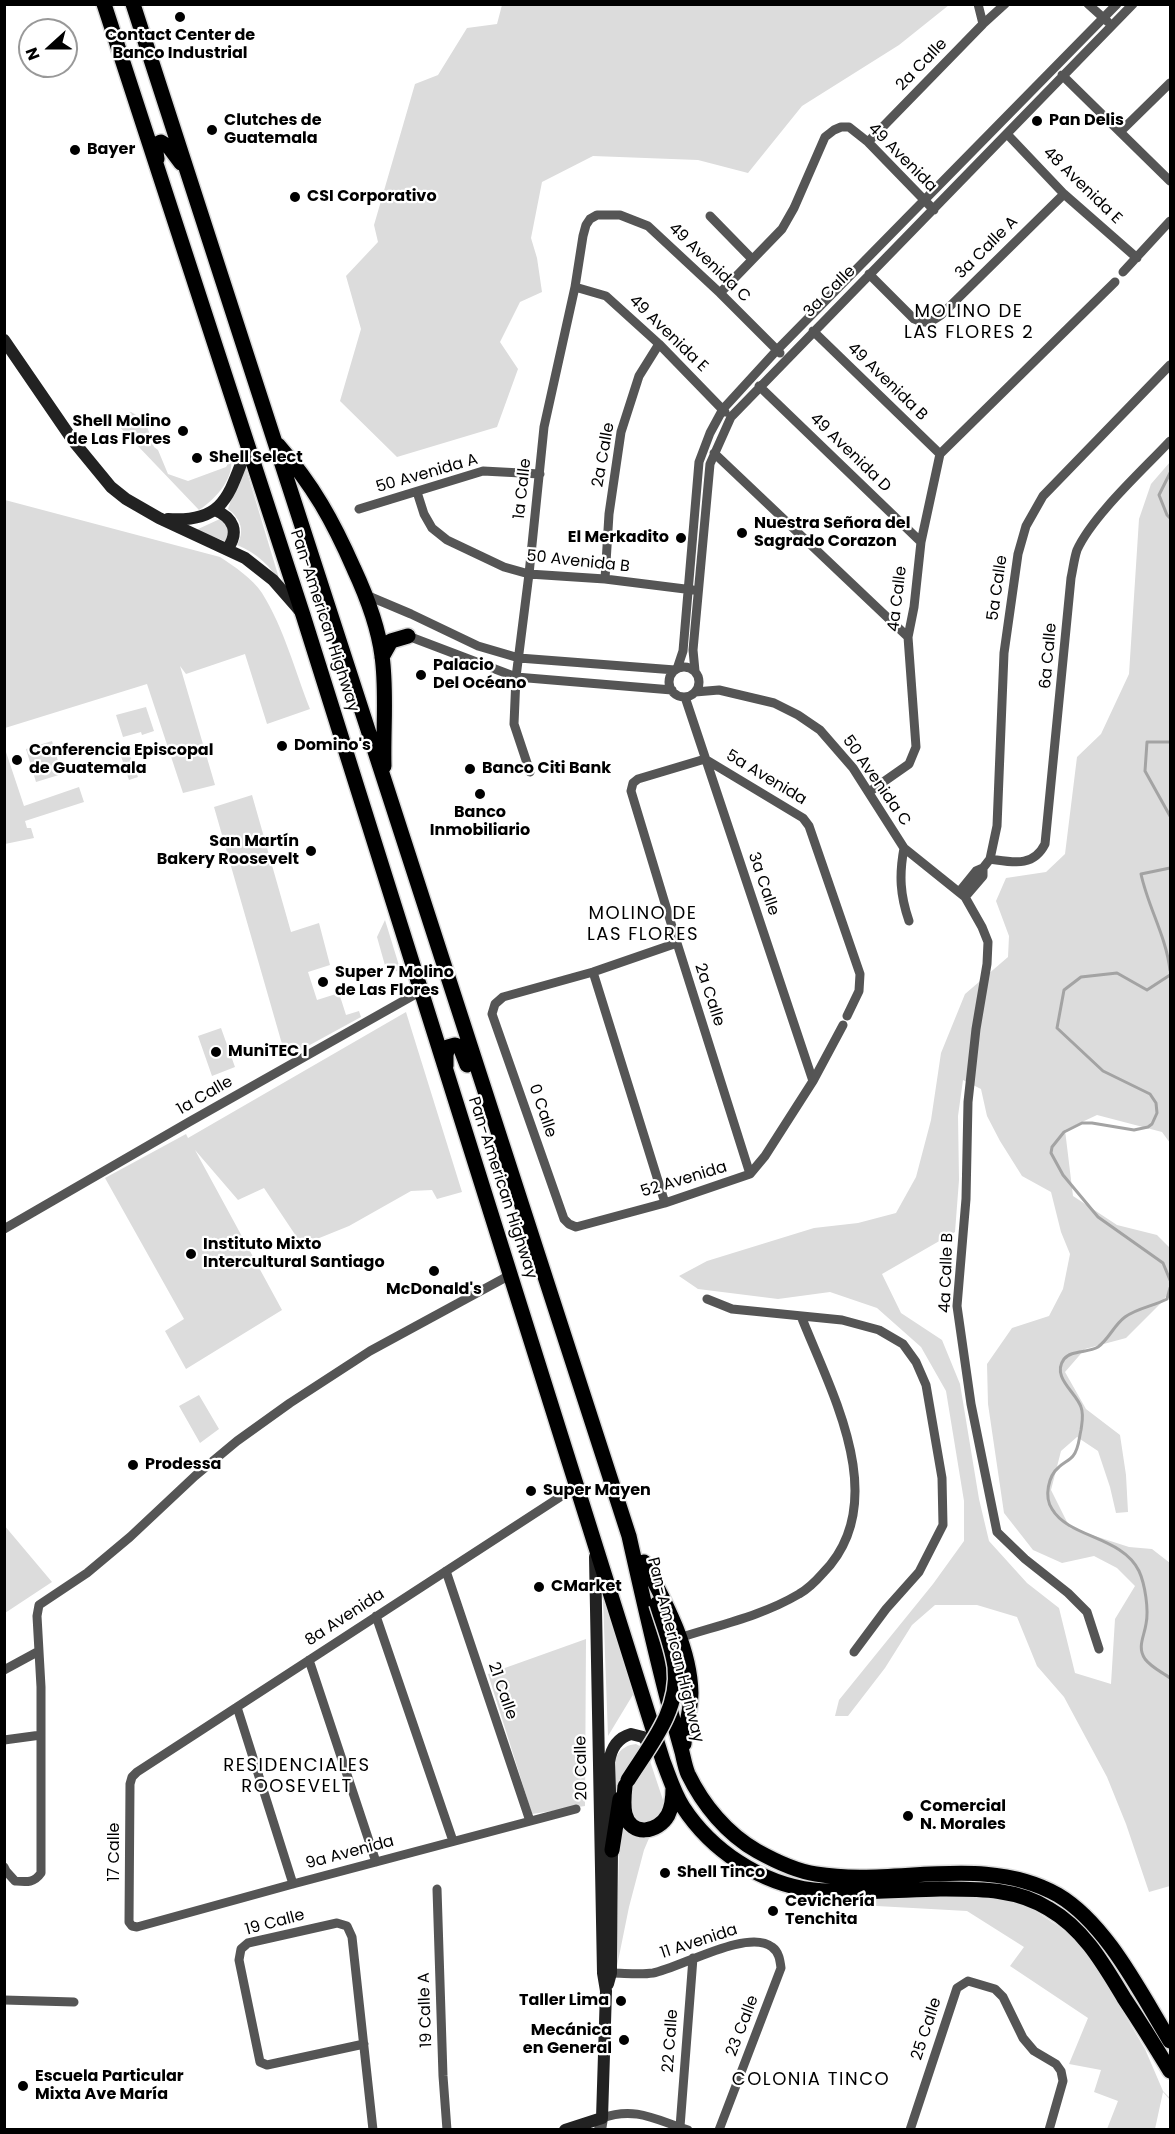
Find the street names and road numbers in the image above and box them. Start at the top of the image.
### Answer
street label: 2a Calle [892,35,952,95]
street label: 49 Avenida [863,119,941,197]
street label: 48 Avenida E [1039,144,1125,228]
street label: 3a Calle A [952,213,1022,283]
street label: 49 Avenida C [664,219,754,307]
street label: 3a Calle [800,262,860,322]
street label: 49 Avenida E [625,292,711,376]
street label: 49 Avenida B [843,339,931,425]
street label: 49 Avenida D [805,409,895,497]
street label: 2a Calle [589,421,619,489]
street label: 50 Avenida A [374,450,480,498]
street label: 1a Calle [510,458,536,520]
street label: Pan-American Highway [285,528,363,714]
street label: 50 Avenida B [525,547,631,577]
street label: 5a Calle [984,554,1012,622]
street label: 4a Calle [884,565,912,633]
street label: 6a Calle [1037,622,1061,690]
street label: 50 Avenida C [838,732,914,830]
street label: 5a Avenida [722,746,810,810]
street label: 3a Calle [743,850,783,918]
street label: 2a Calle [690,961,728,1029]
street label: 1a Calle [174,1072,236,1120]
street label: 0 Calle [524,1082,560,1140]
street label: Pan-American Highway [463,1095,541,1281]
street label: 52 Avenida [639,1158,729,1202]
street label: 4a Calle B [936,1233,958,1313]
street label: Pan-American Highway [643,1555,707,1745]
street label: 8a Avenida [302,1585,388,1651]
street label: 21 Calle [483,1660,521,1722]
street label: 20 Calle [572,1736,592,1800]
street label: 17 Calle [105,1822,125,1882]
street label: 9a Avenida [304,1832,396,1874]
street label: 19 Calle [243,1906,307,1940]
street label: 11 Avenida [658,1921,740,1963]
street label: 19 Calle A [415,1972,437,2048]
street label: 23 Calle [723,1993,763,2059]
street label: 25 Calle [908,1995,946,2063]
street label: 22 Calle [659,2009,683,2073]

